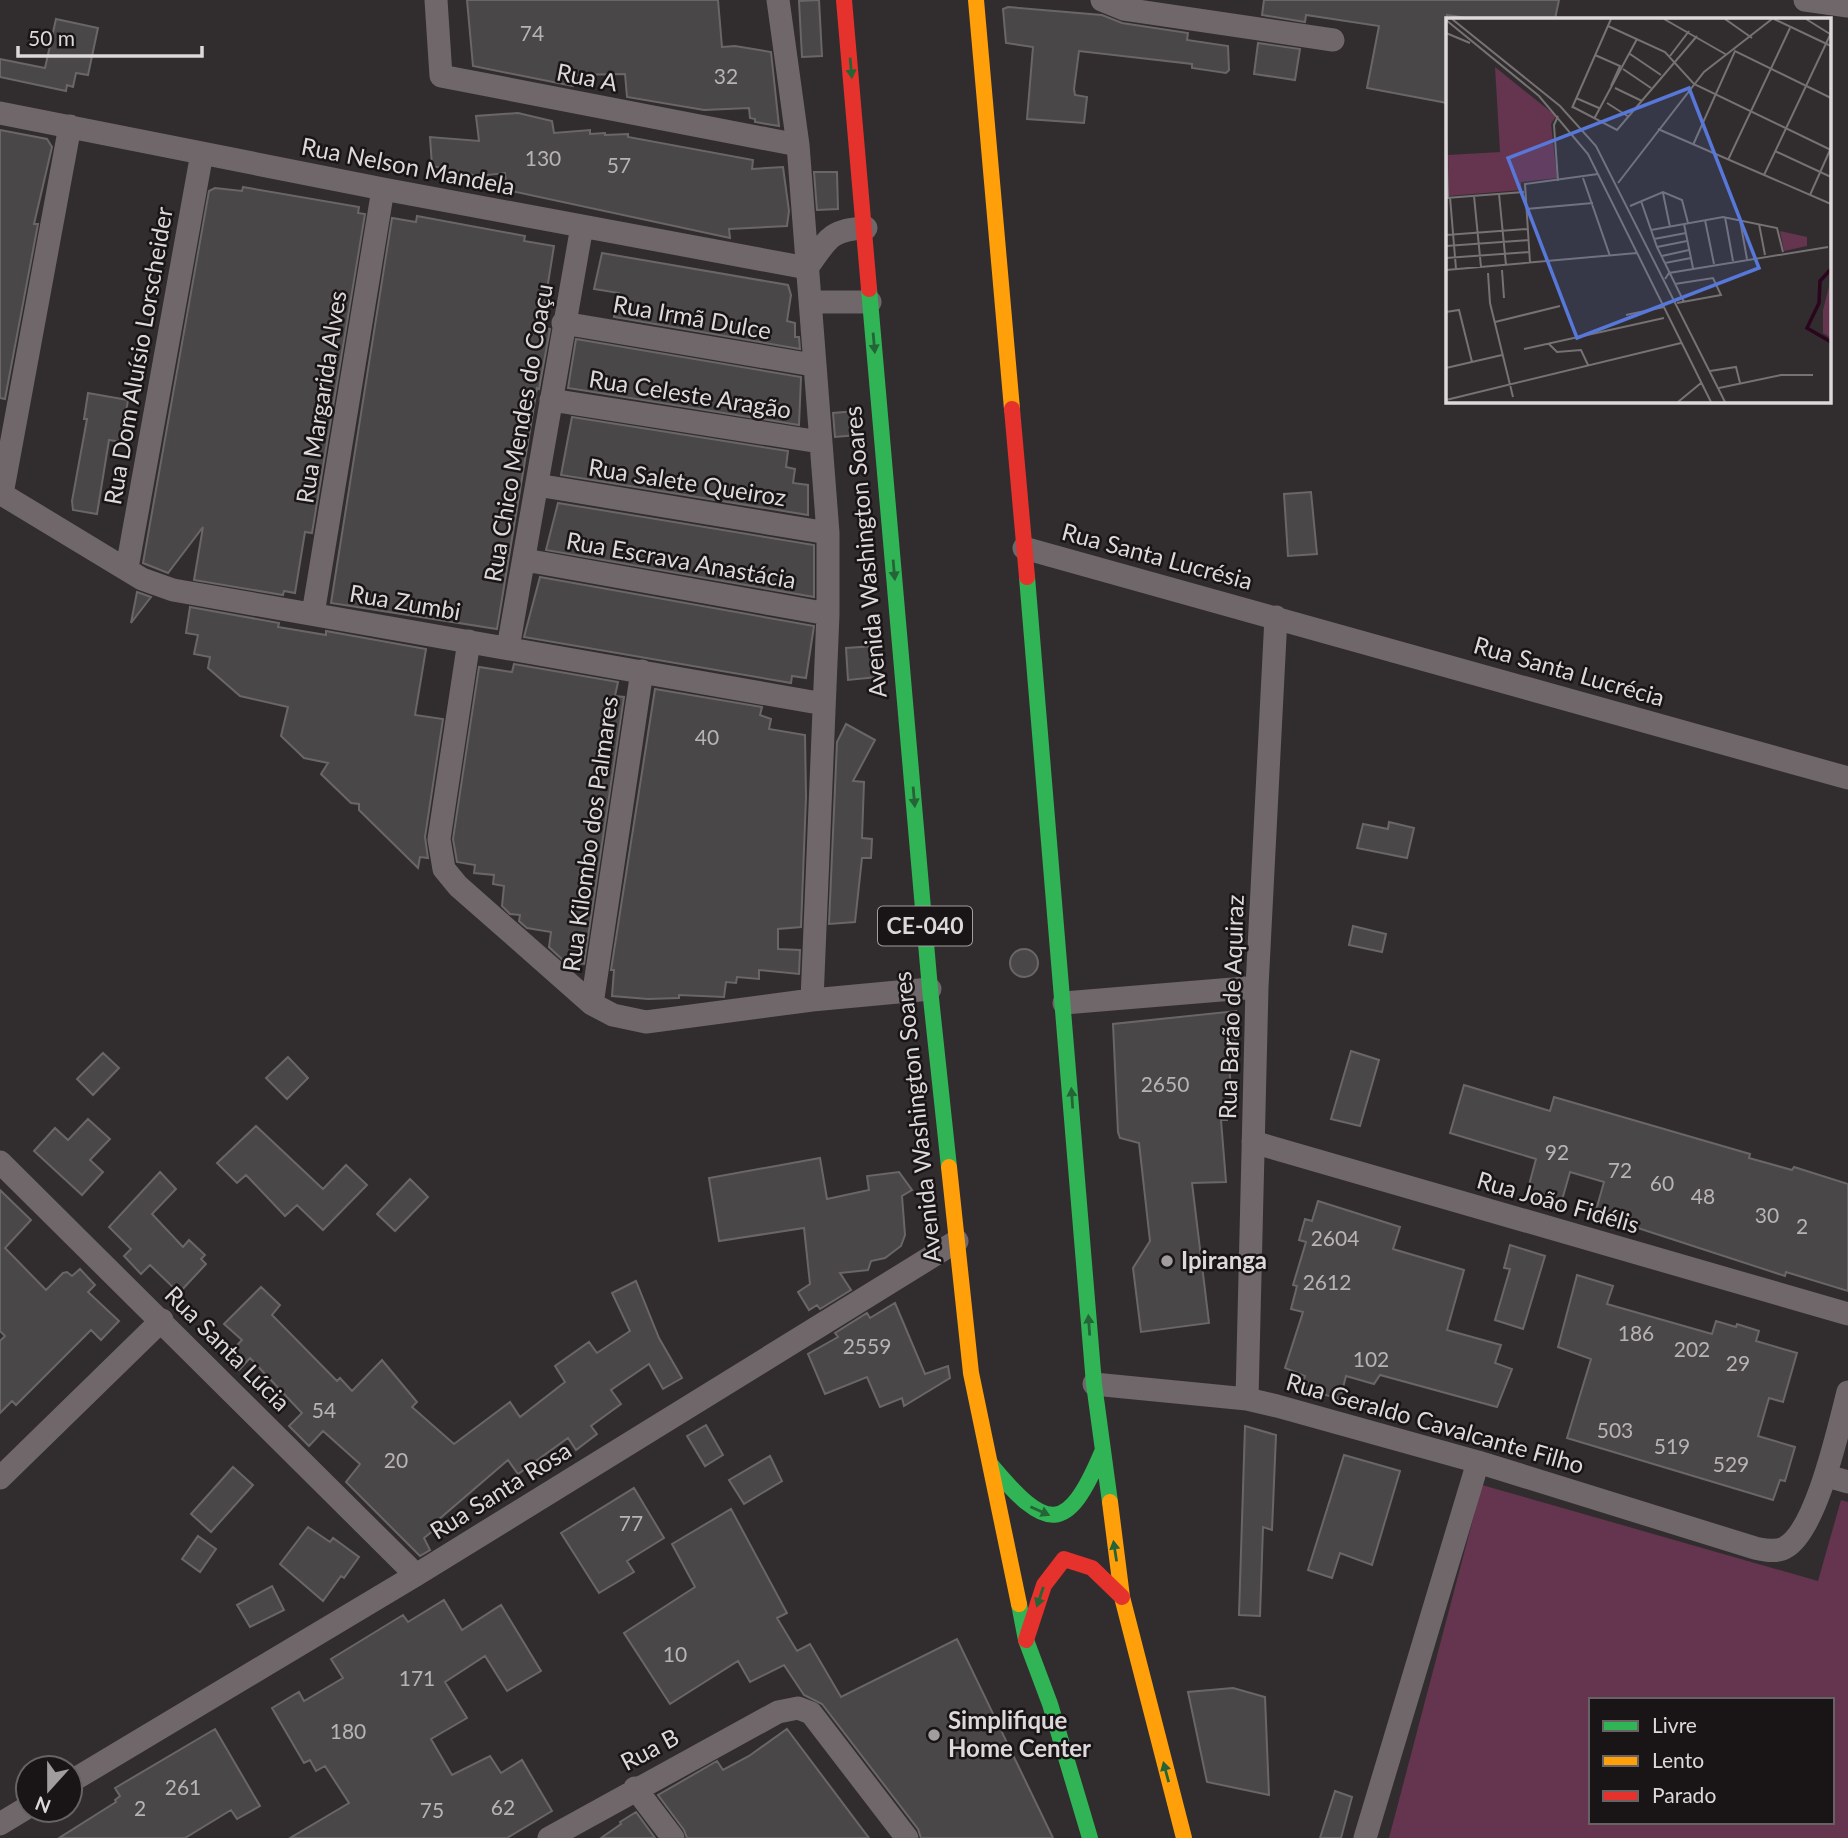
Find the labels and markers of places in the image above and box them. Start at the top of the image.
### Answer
place label: Ipiranga [1181,1245,1267,1274]
marker: Ipiranga [1159,1253,1175,1269]
place label: Simplifique Home Center [948,1705,1091,1762]
marker: Simplifique Home Center [926,1727,942,1743]

